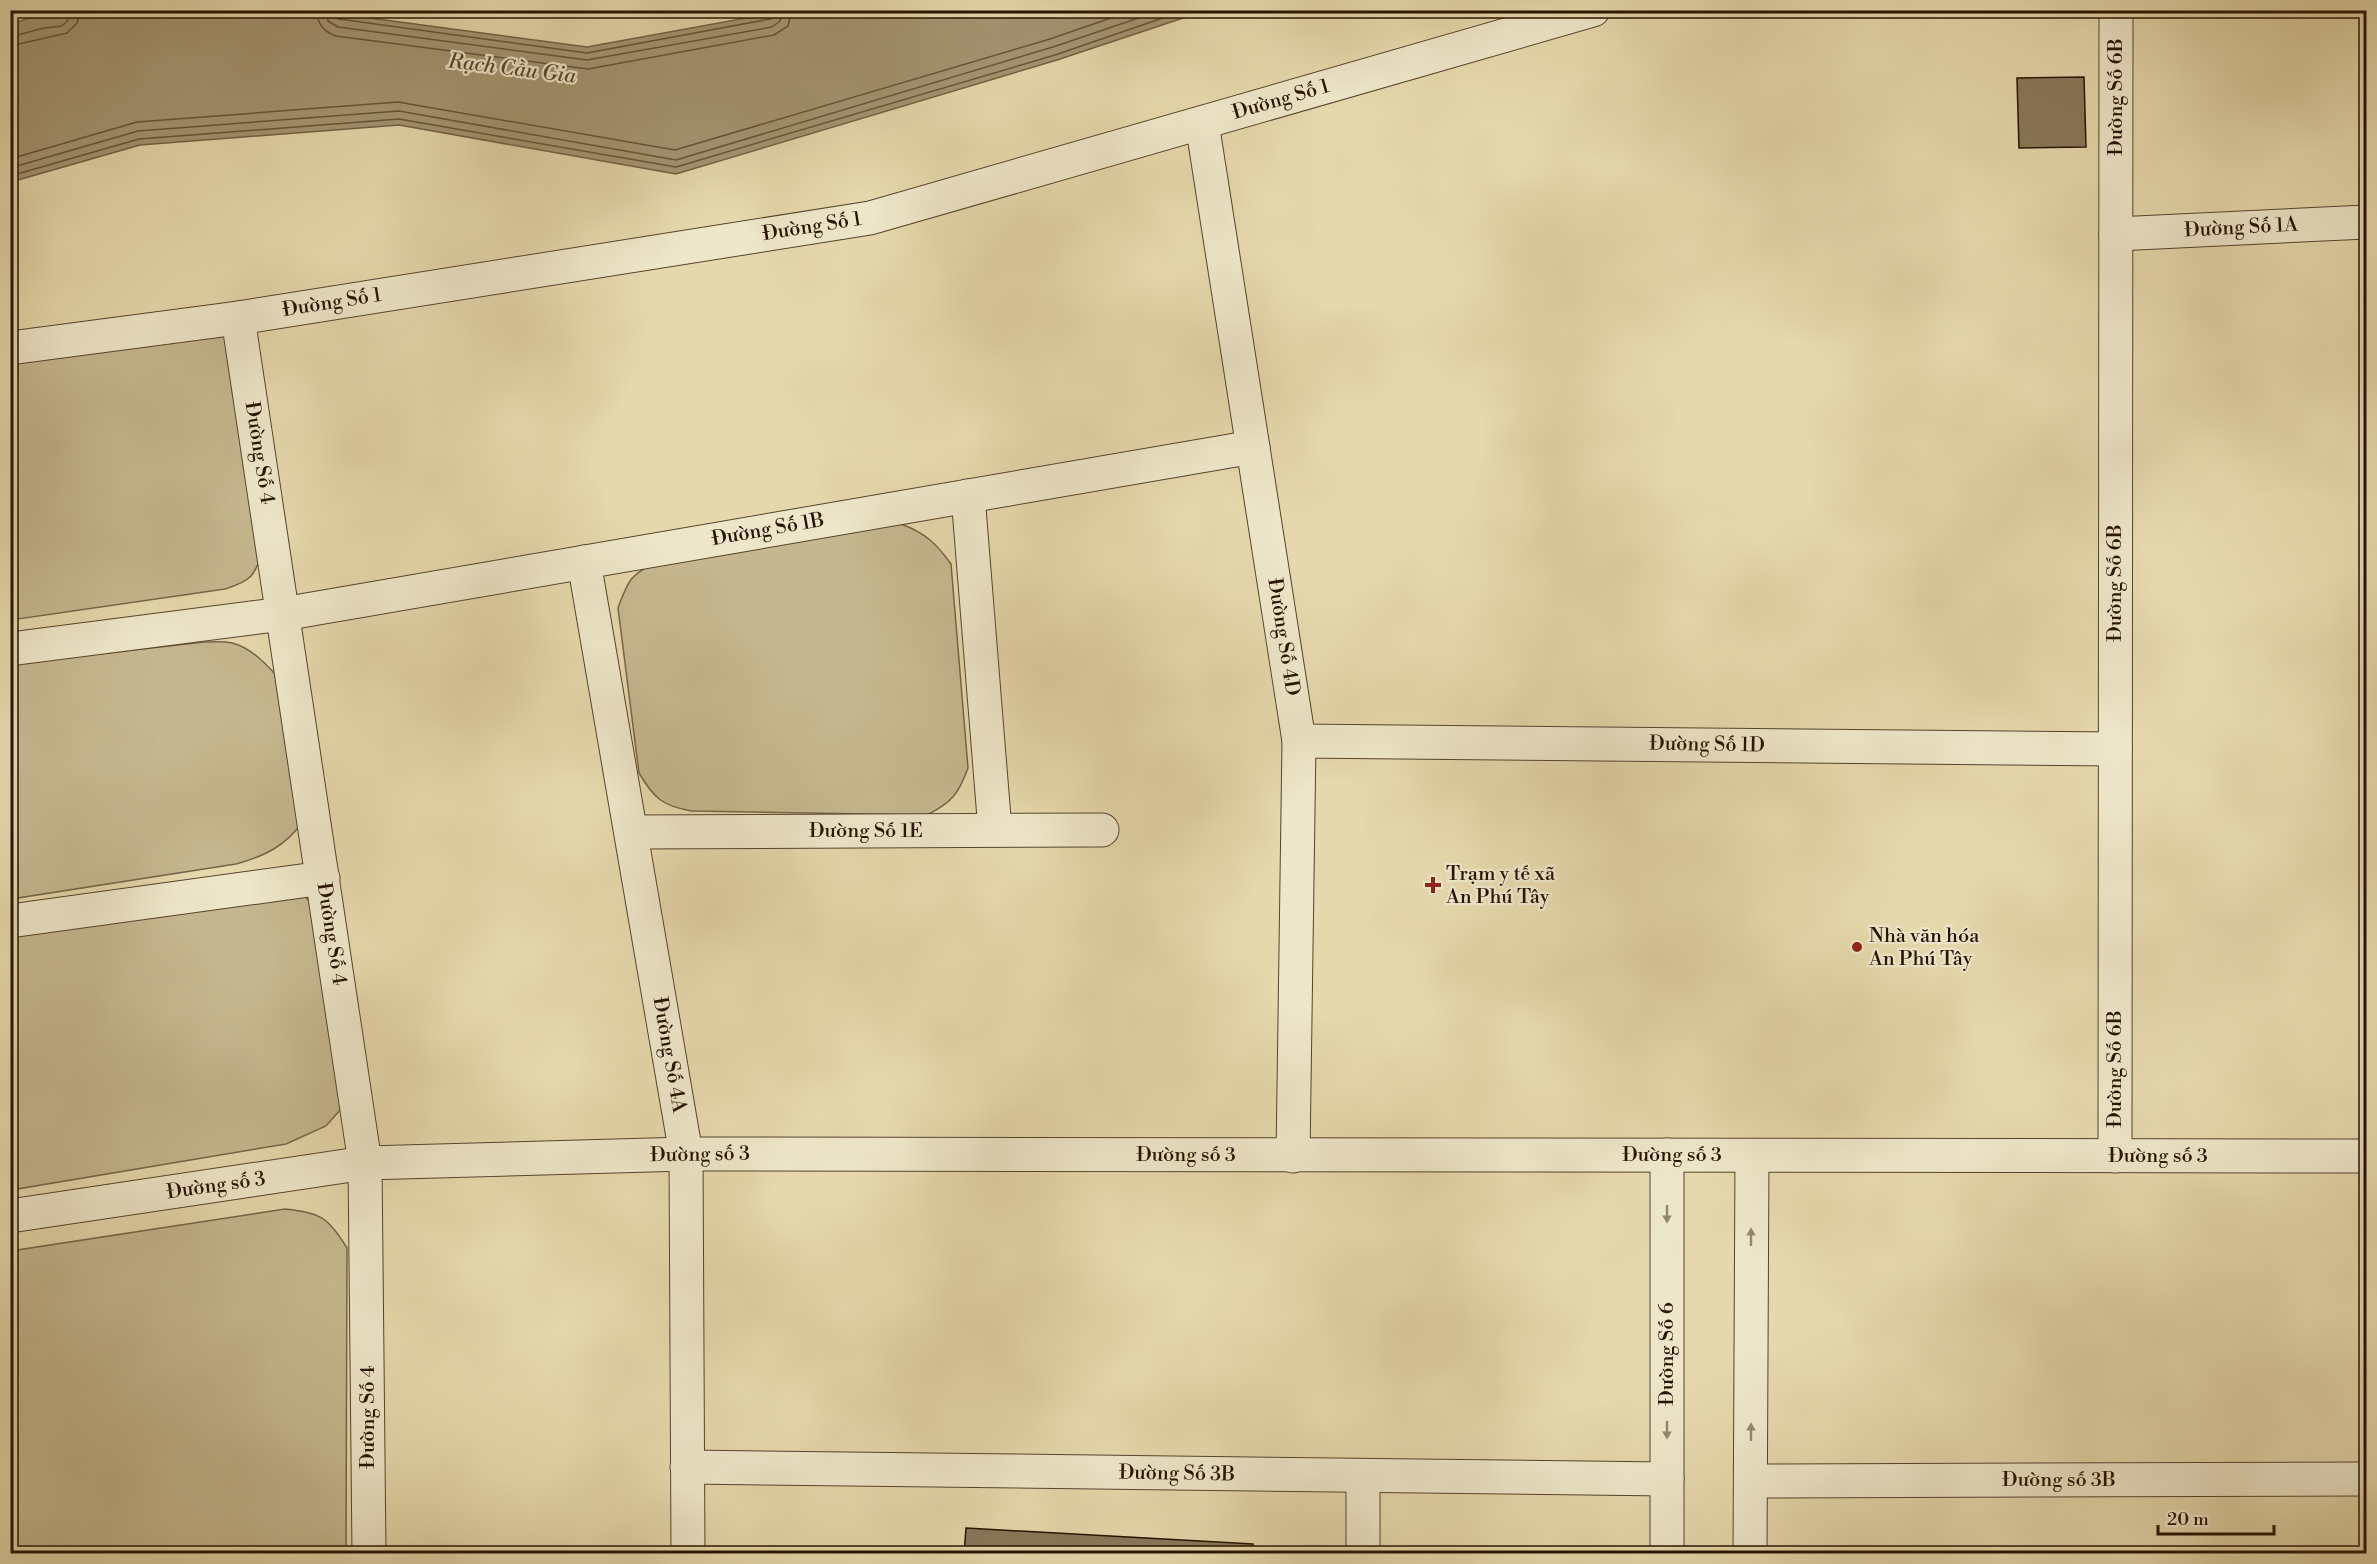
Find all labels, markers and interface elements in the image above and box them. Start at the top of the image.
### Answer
street label: Đường Số 6B [2104,38,2129,156]
water label: Rạch Cầu Gia [446,48,578,90]
street label: Đường Số 1 [1229,74,1333,126]
street label: Đường Số 1 [761,207,864,247]
street label: Đường Số 1A [2184,212,2300,243]
street label: Đường Số 1 [281,283,384,323]
street label: Đường Số 4 [239,400,279,506]
street label: Đường Số 1B [710,508,826,552]
street label: Đường Số 6B [2103,524,2128,642]
street label: Đường Số 4D [1261,576,1305,698]
street label: Đường Số 1D [1649,731,1765,759]
street label: Đường Số 1E [809,819,923,844]
place label: Trạm y tế xã An Phú Tây [1445,862,1556,910]
marker: Trạm y tế xã An Phú Tây [1424,876,1442,894]
street label: Đường Số 4 [311,881,351,987]
place label: Nhà văn hóa An Phú Tây [1868,924,1980,972]
marker: Nhà văn hóa An Phú Tây [1850,940,1864,954]
street label: Đường Số 4A [647,995,692,1116]
street label: Đường Số 6B [2103,1010,2128,1128]
street label: Đường số 3 [650,1142,750,1168]
street label: Đường số 3 [1136,1143,1236,1168]
street label: Đường số 3 [1622,1143,1722,1168]
street label: Đường số 3 [2108,1144,2208,1169]
street label: Đường số 3 [165,1167,267,1205]
one-way arrow [1662,1204,1672,1223]
one-way arrow [1746,1228,1756,1247]
street label: Đường Số 6 [1655,1302,1680,1406]
street label: Đường Số 4 [356,1365,381,1469]
one-way arrow [1662,1420,1672,1439]
one-way arrow [1746,1423,1756,1442]
street label: Đường Số 3B [1119,1460,1235,1488]
street label: Đường số 3B [2002,1468,2116,1493]
scale bar [2158,1498,2274,1536]
text: 20 m [2167,1508,2209,1531]

